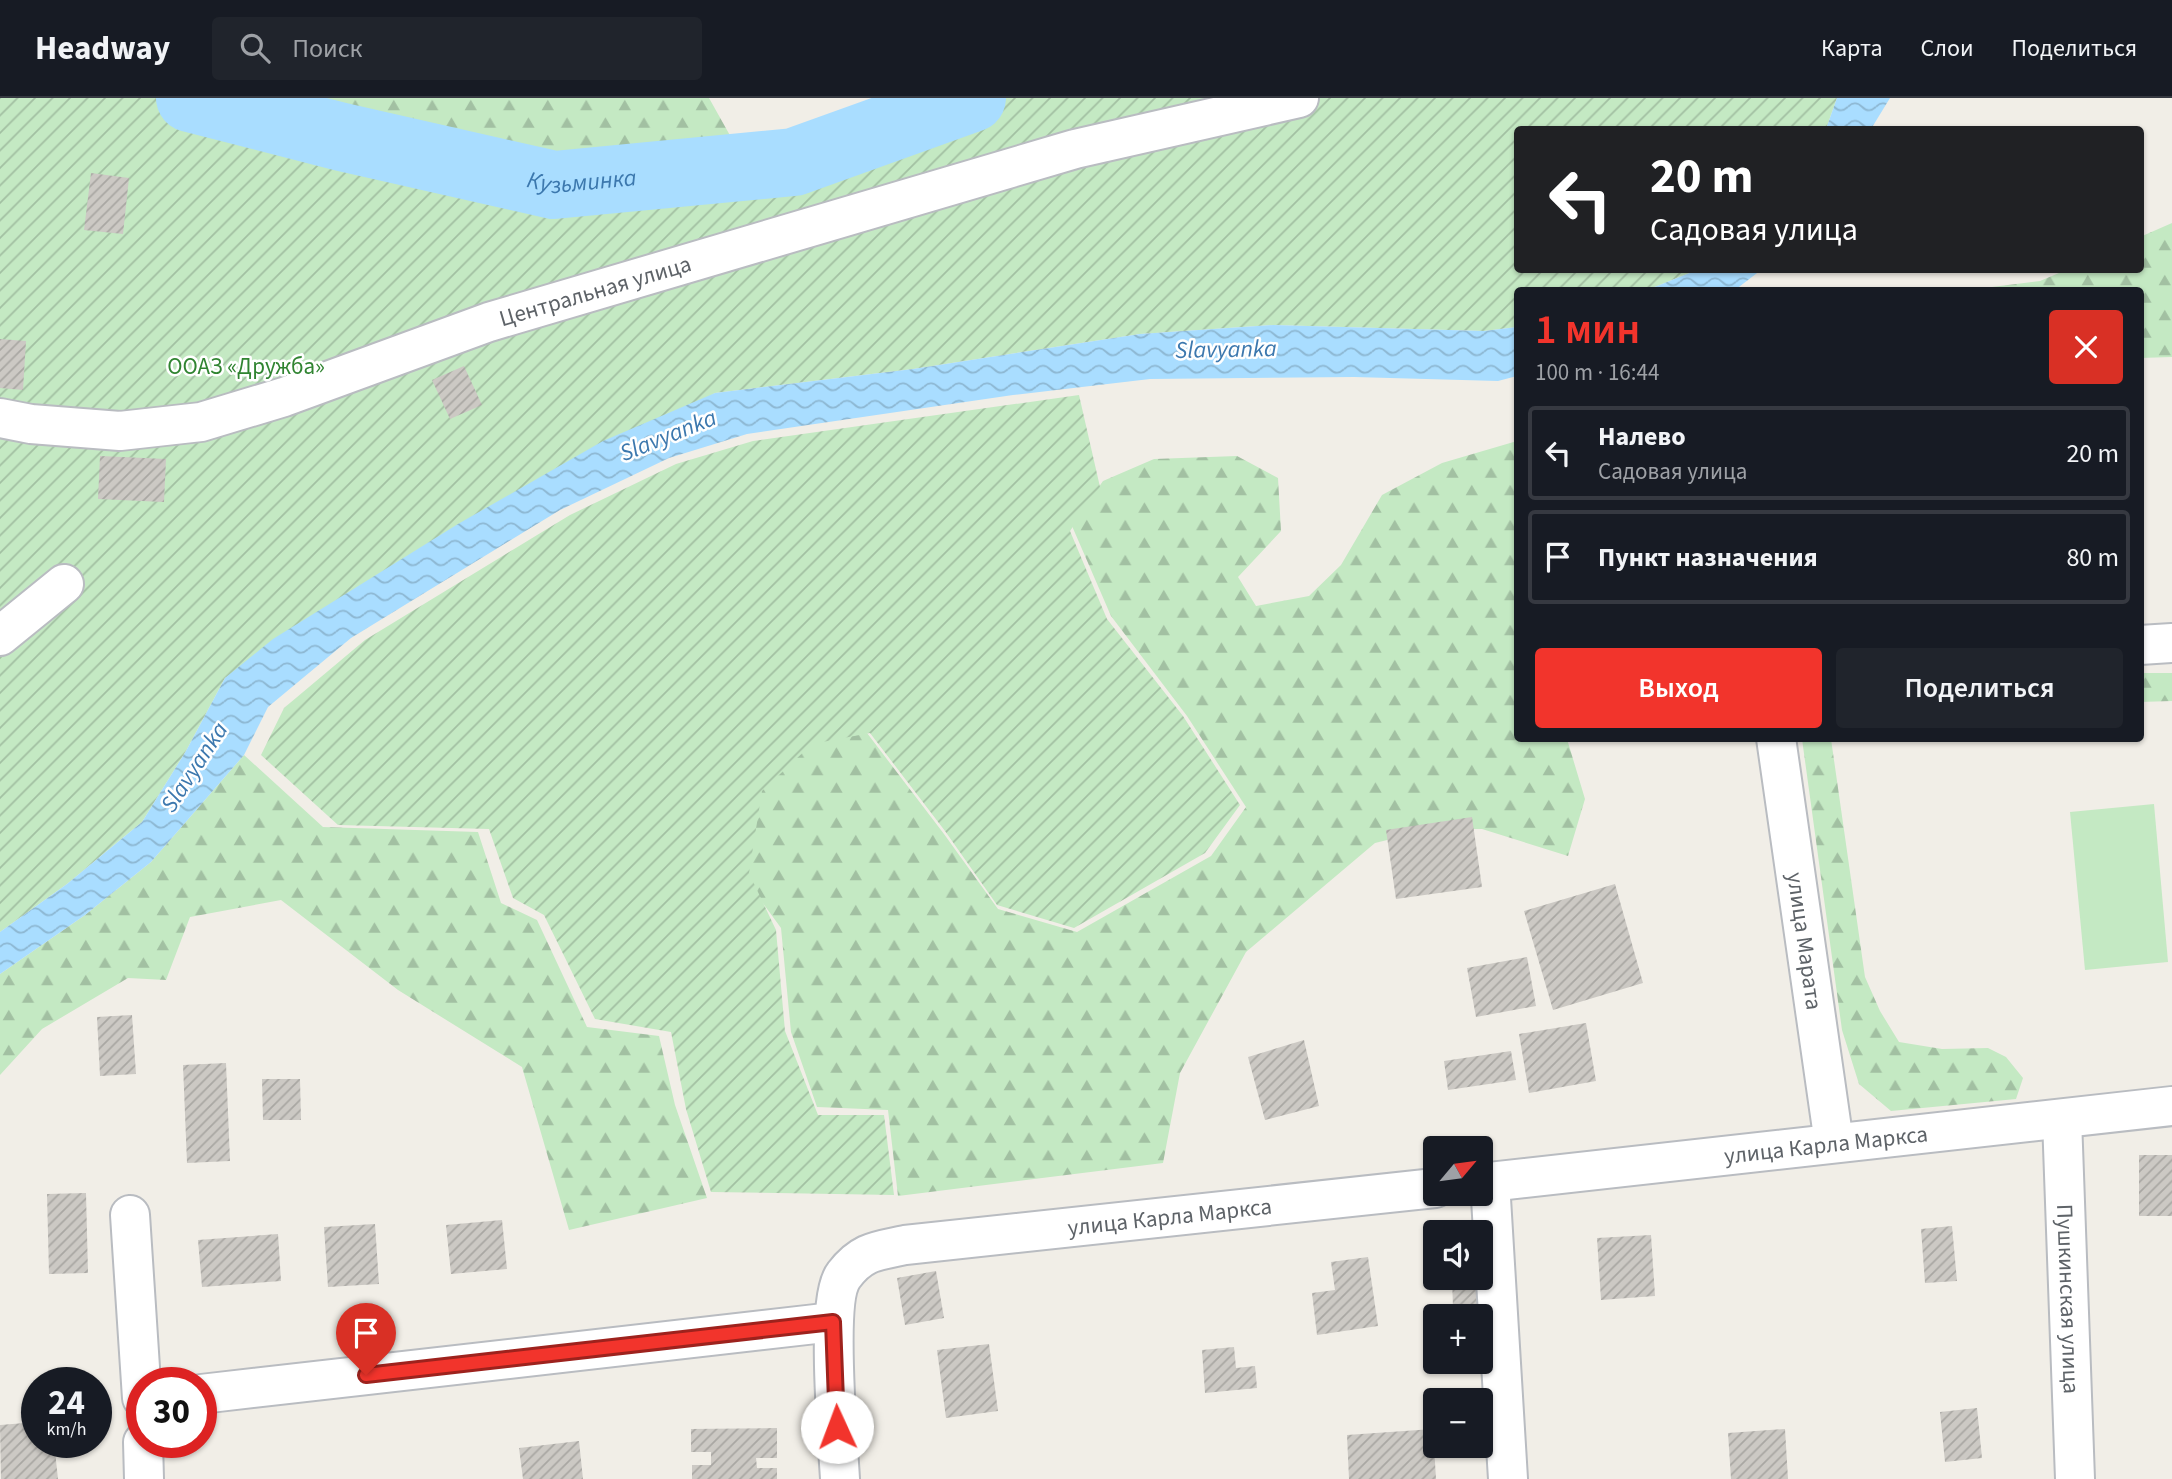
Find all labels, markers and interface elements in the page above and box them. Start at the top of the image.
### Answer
search box [212,17,702,80]
text: Headway [35,25,170,72]
icon: search [236,29,274,67]
text: Поиск [292,30,362,67]
text: Карта [1821,31,1883,66]
text: Слои [1921,31,1974,66]
text: Поделиться [2012,31,2137,66]
text: 20 m [1650,142,1754,212]
icon: left [1535,154,1626,245]
water label: Кузьминка [523,160,638,203]
text: Садовая улица [1650,207,1858,253]
street label: Центральная улица [495,247,695,335]
text: 1 мин [1535,300,1640,360]
button: close [2049,310,2123,384]
water label: Slavyanka [1175,331,1277,368]
park label: ООАЗ «Дружба» [167,350,325,383]
text: 100 m · 16:44 [1535,356,1659,389]
water label: Slavyanka [614,400,722,471]
text: Налево [1598,418,1686,455]
icon: left [1539,434,1577,472]
text: 20 m [2066,435,2119,472]
text: Садовая улица [1598,455,1747,488]
icon: arrive [1539,538,1577,576]
text: Пункт назначения [1598,539,1818,576]
text: 80 m [2066,539,2119,576]
button: Выход [1535,648,1822,728]
button: Поделиться [1836,648,2123,728]
water label: Slavyanka [152,715,237,819]
street label: улица Марата [1778,870,1831,1012]
street label: улица Карла Маркса [1722,1117,1930,1173]
north arrow [1423,1136,1493,1206]
map controls [1423,1136,1493,1458]
street label: улица Карла Маркса [1066,1190,1273,1244]
street label: Пушкинская улица [2048,1203,2088,1395]
button: sound [1423,1220,1493,1290]
pin [336,1303,396,1375]
button: + [1423,1304,1493,1374]
icon: arrive [347,1314,385,1352]
speed limit sign: 30 [126,1367,217,1458]
text: 24 [48,1378,85,1428]
button: − [1423,1388,1493,1458]
position arrow [800,1390,874,1464]
text: km/h [47,1417,86,1442]

